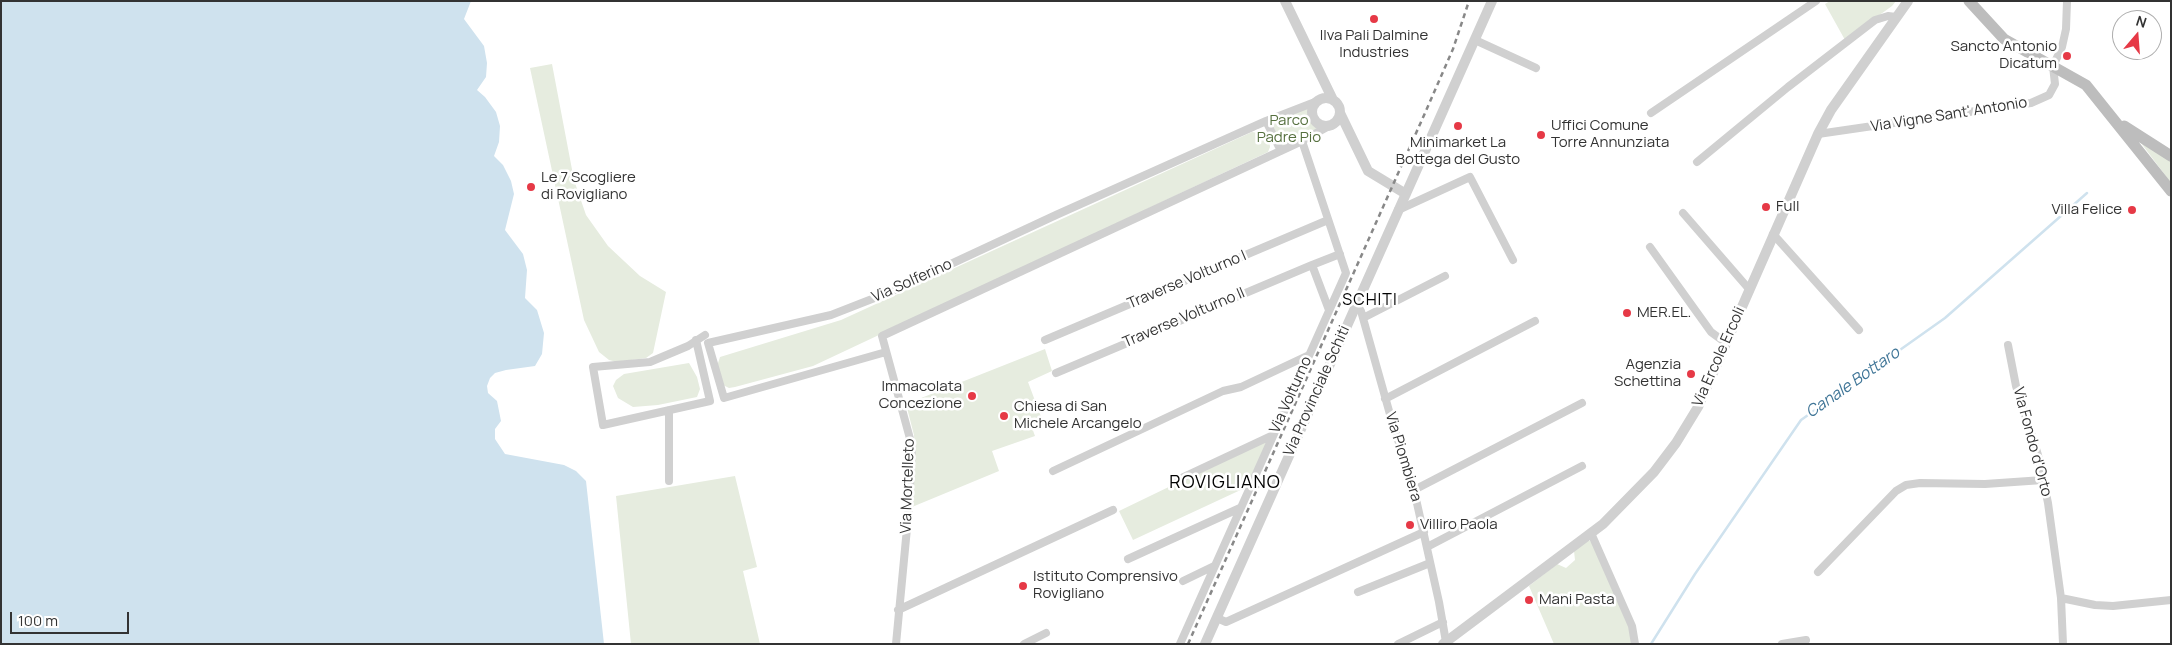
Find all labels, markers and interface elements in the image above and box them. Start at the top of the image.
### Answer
north arrow [2112,10,2162,60]
text: N [2134,11,2149,32]
marker: Ilva Pali Dalmine Industries [1368,13,1380,25]
place label: Ilva Pali Dalmine Industries [1320,27,1428,62]
place label: Sancto Antonio Dicatum [1950,38,2057,73]
marker: Sancto Antonio Dicatum [2061,50,2073,62]
street label: Via Vigne Sant' Antonio [1869,94,2029,136]
park label: Parco Padre Pio [1257,112,1321,147]
place label: Uffici Comune Torre Annunziata [1551,117,1669,152]
marker: Minimarket La Bottega del Gusto [1452,120,1464,132]
marker: Uffici Comune Torre Annunziata [1535,129,1547,141]
place label: Minimarket La Bottega del Gusto [1396,134,1520,169]
place label: Le 7 Scogliere di Rovigliano [541,169,636,204]
marker: Le 7 Scogliere di Rovigliano [525,181,537,193]
place label: Full [1776,198,1799,216]
marker: Full [1760,201,1772,213]
place label: Villa Felice [2051,201,2122,219]
marker: Villa Felice [2126,204,2138,216]
street label: Traverse Volturno I [1125,247,1249,313]
street label: Via Solferino [869,255,955,307]
street label: Traverse Volturno II [1120,284,1248,352]
district label: SCHITI [1342,291,1398,311]
place label: MER.EL. [1637,304,1691,322]
street label: Via Ercole Ercoli [1689,304,1749,410]
marker: MER.EL. [1621,307,1633,319]
street label: Via Provinciale Schiti [1280,323,1354,459]
water label: Canale Bottaro [1802,344,1904,422]
street label: Via Volturno [1266,354,1316,436]
place label: Agenzia Schettina [1614,356,1681,391]
marker: Agenzia Schettina [1685,368,1697,380]
place label: Immacolata Concezione [879,378,962,413]
street label: Via Fondo d'Orto [2009,385,2055,499]
marker: Immacolata Concezione [966,390,978,402]
place label: Chiesa di San Michele Arcangelo [1014,398,1142,433]
marker: Chiesa di San Michele Arcangelo [998,410,1010,422]
street label: Via Piombiera [1381,410,1425,504]
street label: Via Mortelleto [897,438,919,534]
district label: ROVIGLIANO [1168,472,1282,494]
place label: Villiro Paola [1420,516,1498,534]
marker: Villiro Paola [1404,519,1416,531]
place label: Istituto Comprensivo Rovigliano [1033,568,1178,603]
marker: Istituto Comprensivo Rovigliano [1017,580,1029,592]
place label: Mani Pasta [1539,591,1615,609]
marker: Mani Pasta [1523,594,1535,606]
scale bar [12,602,131,634]
text: 100 m [18,610,58,631]

